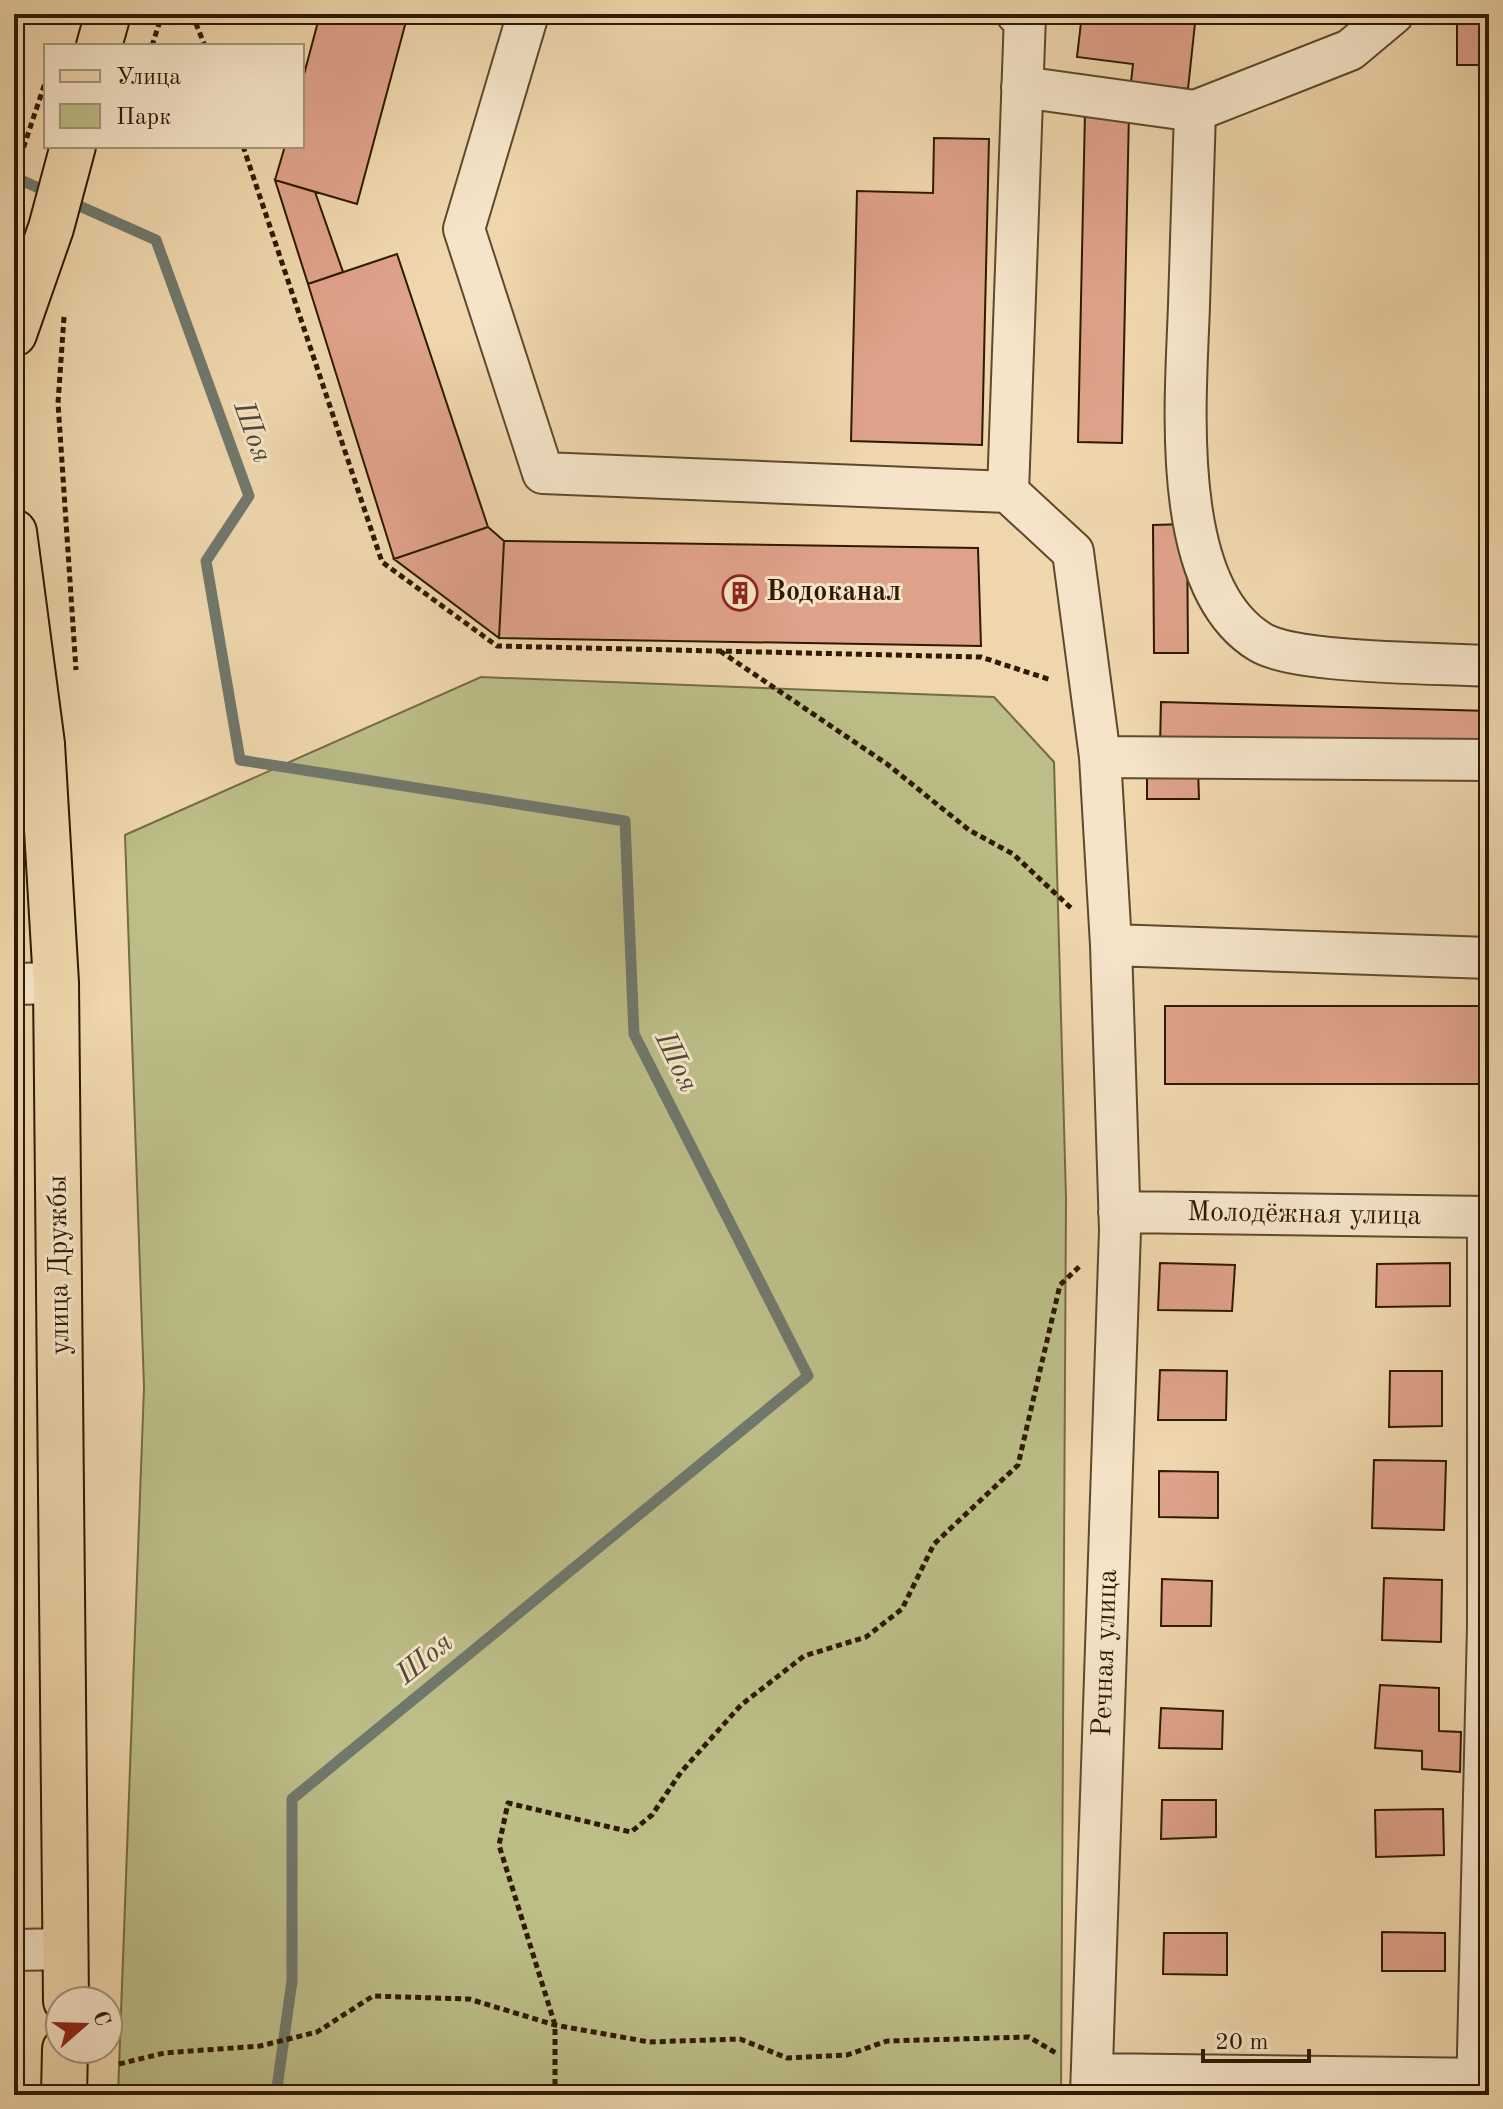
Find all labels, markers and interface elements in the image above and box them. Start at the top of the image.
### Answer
legend [44,44,304,148]
text: Улица [116,66,181,90]
text: Парк [116,106,171,130]
water label: Шоя [227,396,277,467]
building icon: Водоканал [721,574,759,612]
place label: Водоканал [766,579,901,607]
water label: Шоя [648,1026,703,1097]
street label: улица Дружбы [44,1175,76,1355]
street label: Молодёжная улица [1187,1199,1422,1231]
street label: Речная улица [1089,1569,1123,1737]
water label: Шоя [390,1627,459,1691]
north arrow [44,1985,124,2065]
text: С [88,2008,114,2029]
scale bar [1203,2013,1309,2063]
text: 20 m [1215,2031,1269,2055]

